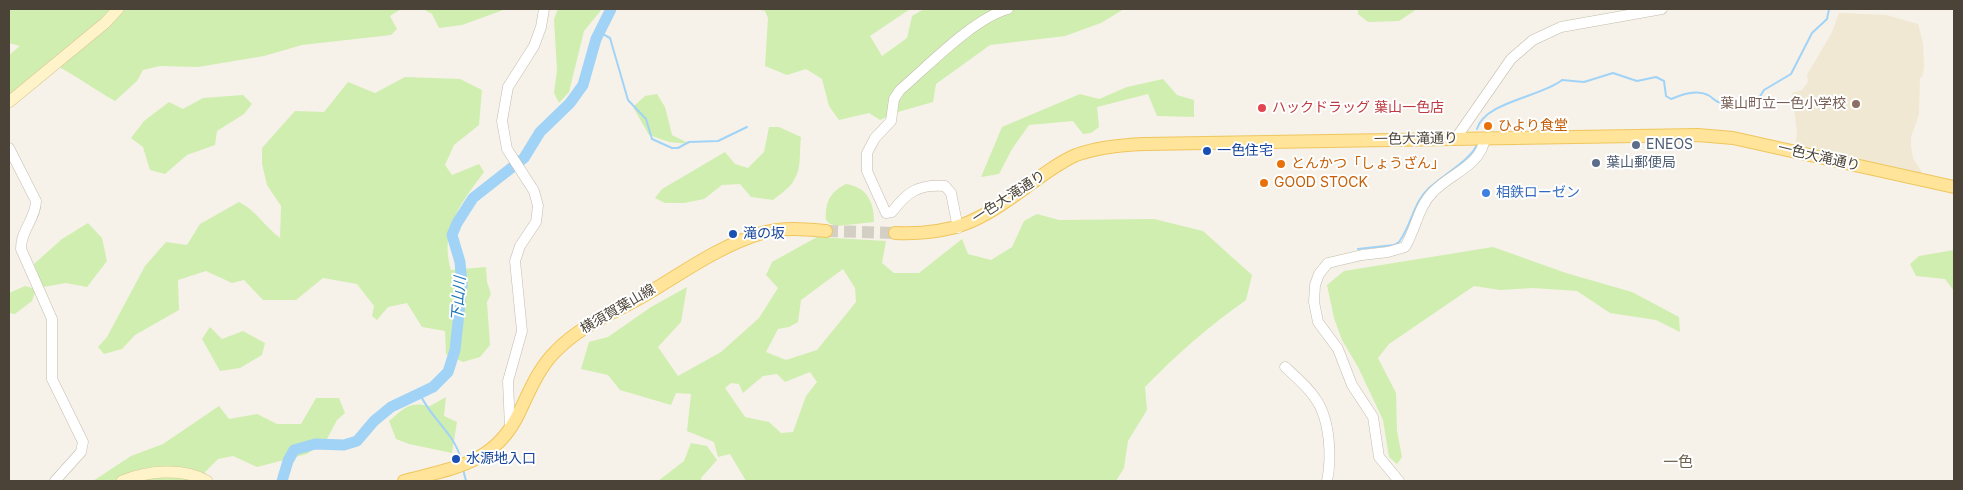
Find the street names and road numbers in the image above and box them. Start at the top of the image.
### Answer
street label: 一色大滝通り [1374,130,1458,148]
street label: 一色大滝通り [1776,139,1862,175]
street label: 一色大滝通り [969,167,1049,227]
street label: 横須賀葉山線 [577,281,659,337]

